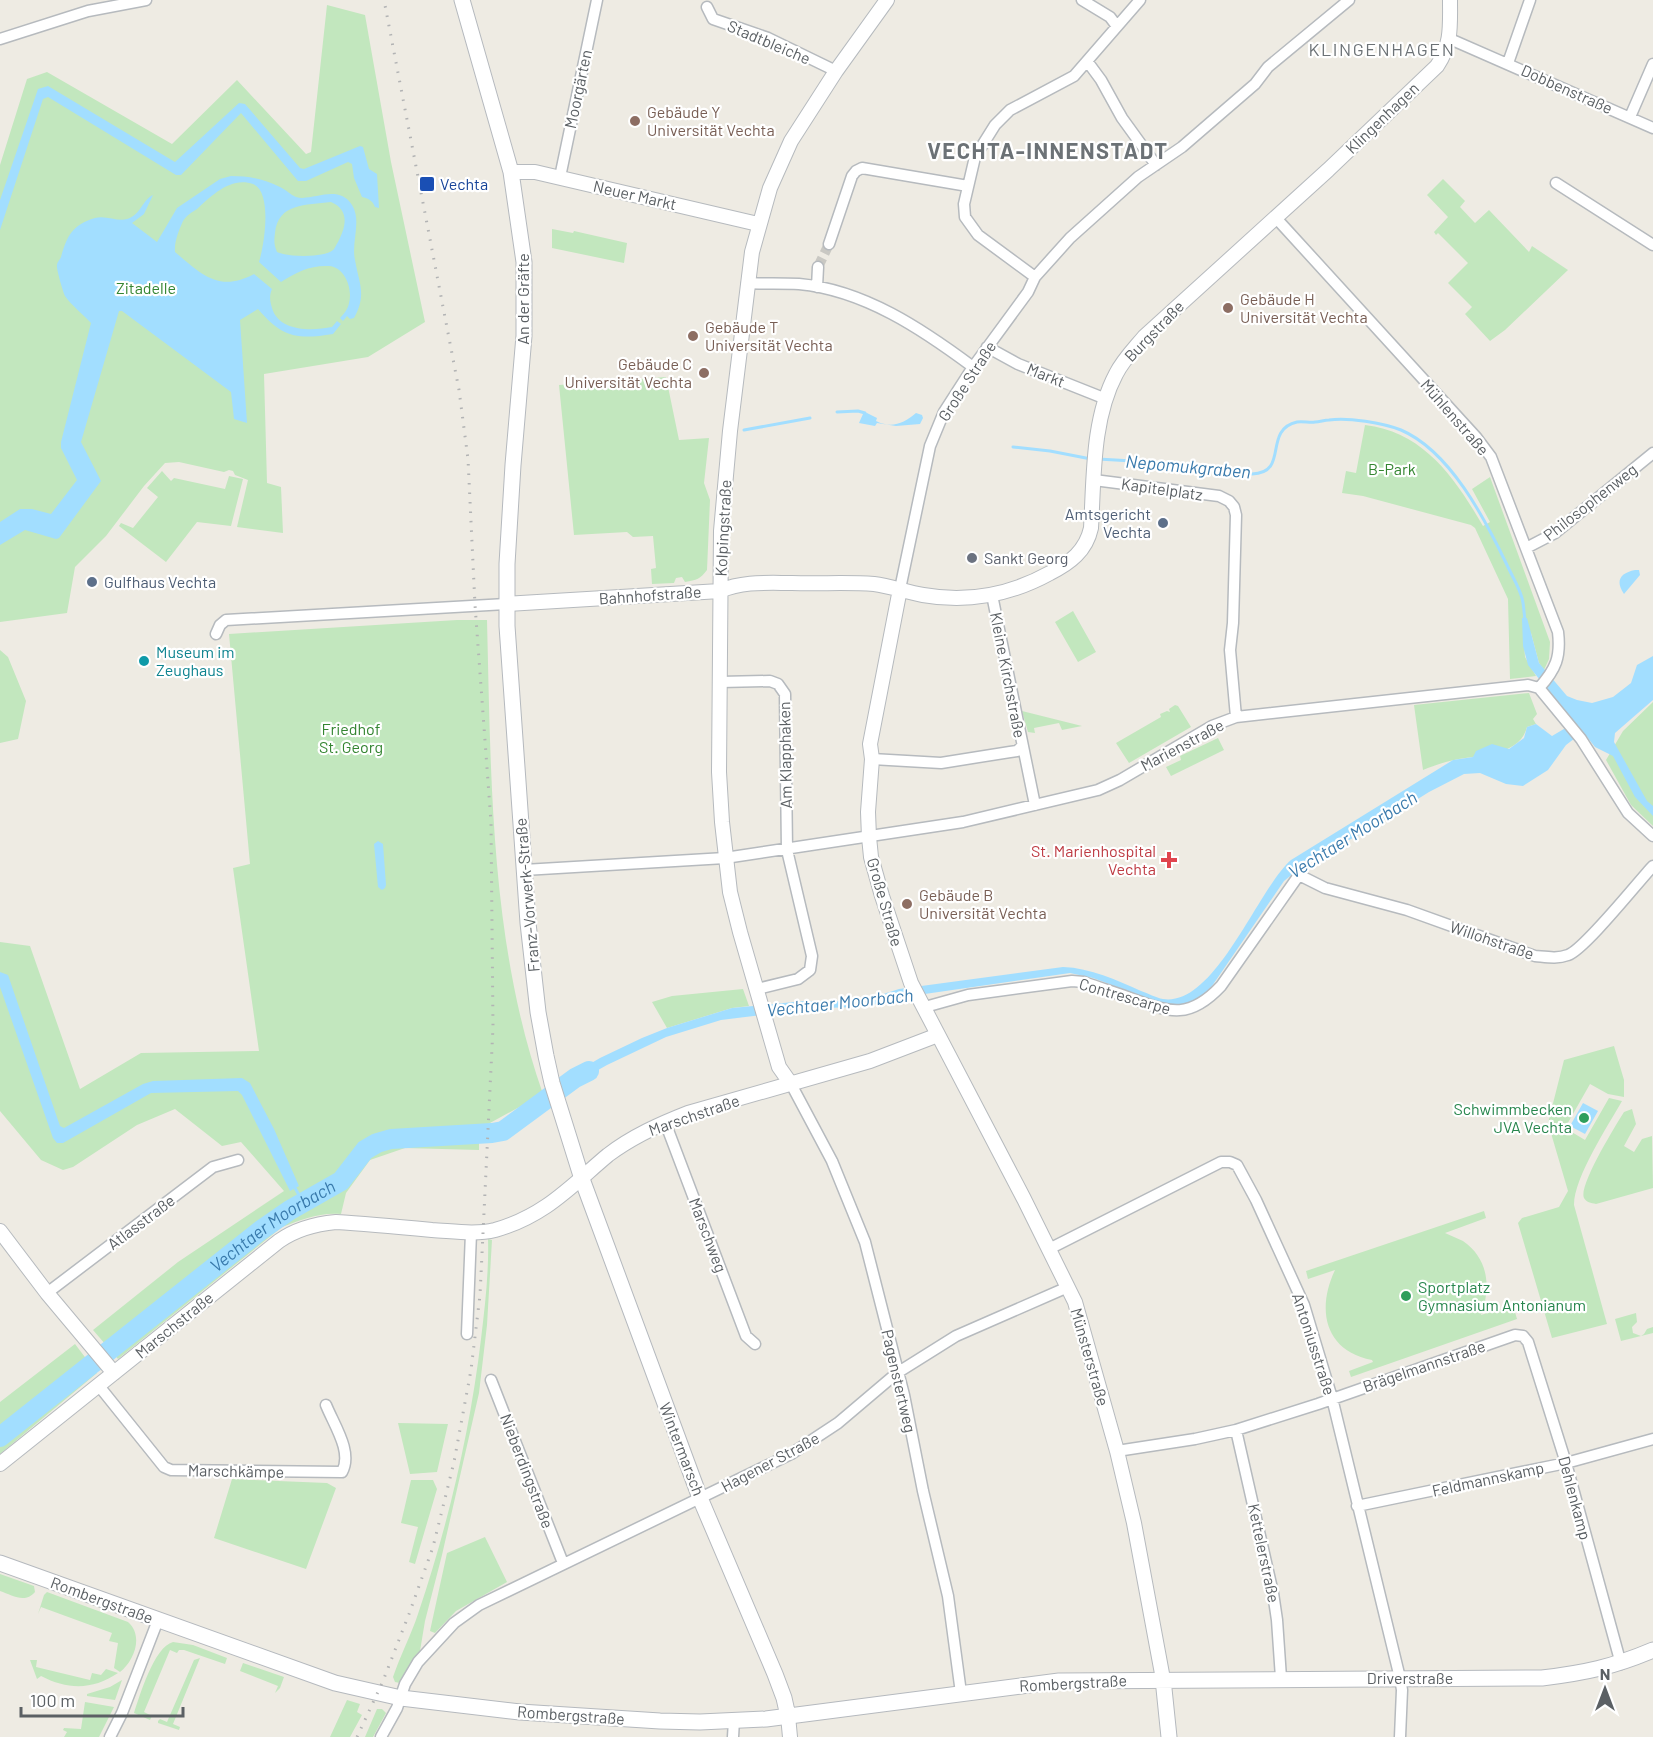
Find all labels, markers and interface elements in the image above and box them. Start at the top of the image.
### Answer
street label: Stadtbleiche [725,16,814,68]
district label: KLINGENHAGEN [1309,38,1455,60]
street label: Moorgärten [560,48,595,130]
street label: Dobbenstraße [1519,60,1616,117]
street label: Klingenhagen [1341,78,1422,157]
place label: Gebäude Y Universität Vechta [647,102,775,139]
marker: Gebäude Y Universität Vechta [628,114,642,128]
district label: VECHTA-INNENSTADT [927,137,1169,163]
place label: Vechta [440,174,488,193]
marker: Vechta [418,175,436,193]
street label: Neuer Markt [592,176,679,213]
street label: An der Gräfte [513,253,532,345]
park label: Zitadelle [116,278,176,297]
place label: Gebäude H Universität Vechta [1240,289,1368,326]
street label: Burgstraße [1120,296,1187,365]
marker: Gebäude H Universität Vechta [1221,301,1235,315]
place label: Gebäude T Universität Vechta [705,317,833,354]
marker: Gebäude T Universität Vechta [686,329,700,343]
street label: Große Straße [934,337,999,424]
place label: Gebäude C Universität Vechta [564,354,692,391]
street label: Markt [1024,358,1068,391]
marker: Gebäude C Universität Vechta [697,366,711,380]
street label: Mühlenstraße [1417,375,1494,459]
water label: Nepomukgraben [1125,450,1252,482]
park label: B-Park [1368,459,1416,478]
street label: Philosophenweg [1539,459,1640,544]
street label: Kapitelplatz [1120,473,1204,504]
street label: Kolpingstraße [710,479,735,577]
place label: Amtsgericht Vechta [1065,504,1151,541]
marker: Amtsgericht Vechta [1156,516,1170,530]
place label: Sankt Georg [984,548,1068,567]
marker: Sankt Georg [965,551,979,565]
place label: Gulfhaus Vechta [104,572,216,591]
marker: Gulfhaus Vechta [85,575,99,589]
street label: Bahnhofstraße [598,581,702,608]
street label: Kleine Kirchstraße [987,610,1030,739]
place label: Museum im Zeughaus [156,642,235,679]
marker: Museum im Zeughaus [137,654,151,668]
street label: Am Klapphaken [774,701,795,809]
street label: Marienstraße [1137,715,1227,774]
park label: Friedhof St. Georg [319,719,383,756]
water label: Vechtaer Moorbach [1284,786,1421,883]
street label: Franz-Vorwerk-Straße [510,817,543,973]
place label: St. Marienhospital Vechta [1031,841,1156,878]
marker: St. Marienhospital Vechta [1160,851,1178,869]
street label: Große Straße [864,855,907,948]
place label: Gebäude B Universität Vechta [919,885,1047,922]
marker: Gebäude B Universität Vechta [900,897,914,911]
street label: Willohstraße [1448,916,1537,963]
street label: Contrescarpe [1077,973,1173,1018]
water label: Vechtaer Moorbach [765,983,914,1021]
street label: Marschstraße [646,1090,742,1139]
place label: Schwimmbecken JVA Vechta [1453,1099,1572,1136]
marker: Schwimmbecken JVA Vechta [1577,1111,1591,1125]
water label: Vechtaer Moorbach [205,1175,339,1276]
street label: Atlasstraße [103,1190,178,1253]
street label: Marschweg [686,1195,731,1275]
place label: Sportplatz Gymnasium Antonianum [1418,1277,1586,1314]
street label: Marschstraße [131,1287,217,1362]
marker: Sportplatz Gymnasium Antonianum [1399,1289,1413,1303]
street label: Antoniusstraße [1289,1290,1340,1397]
street label: Münsterstraße [1067,1306,1114,1408]
street label: Pagenstertweg [878,1327,921,1434]
street label: Brägelmannstraße [1360,1336,1488,1395]
street label: Wintermarsch [656,1399,709,1498]
street label: Nieberdingstraße [497,1411,558,1531]
street label: Hagener Straße [717,1428,822,1495]
street label: Dehlenkamp [1555,1454,1596,1542]
street label: Feldmannskamp [1430,1457,1546,1500]
street label: Marschkämpe [188,1460,284,1481]
street label: Kettelerstraße [1245,1502,1284,1604]
street label: Rombergstraße [48,1572,156,1627]
north arrow [1575,1659,1635,1719]
text: N [1600,1664,1610,1683]
street label: Driverstraße [1367,1668,1453,1687]
street label: Rombergstraße [1019,1670,1127,1695]
scale bar [21,1680,183,1718]
text: 100 m [30,1689,75,1711]
street label: Rombergstraße [517,1701,625,1728]

